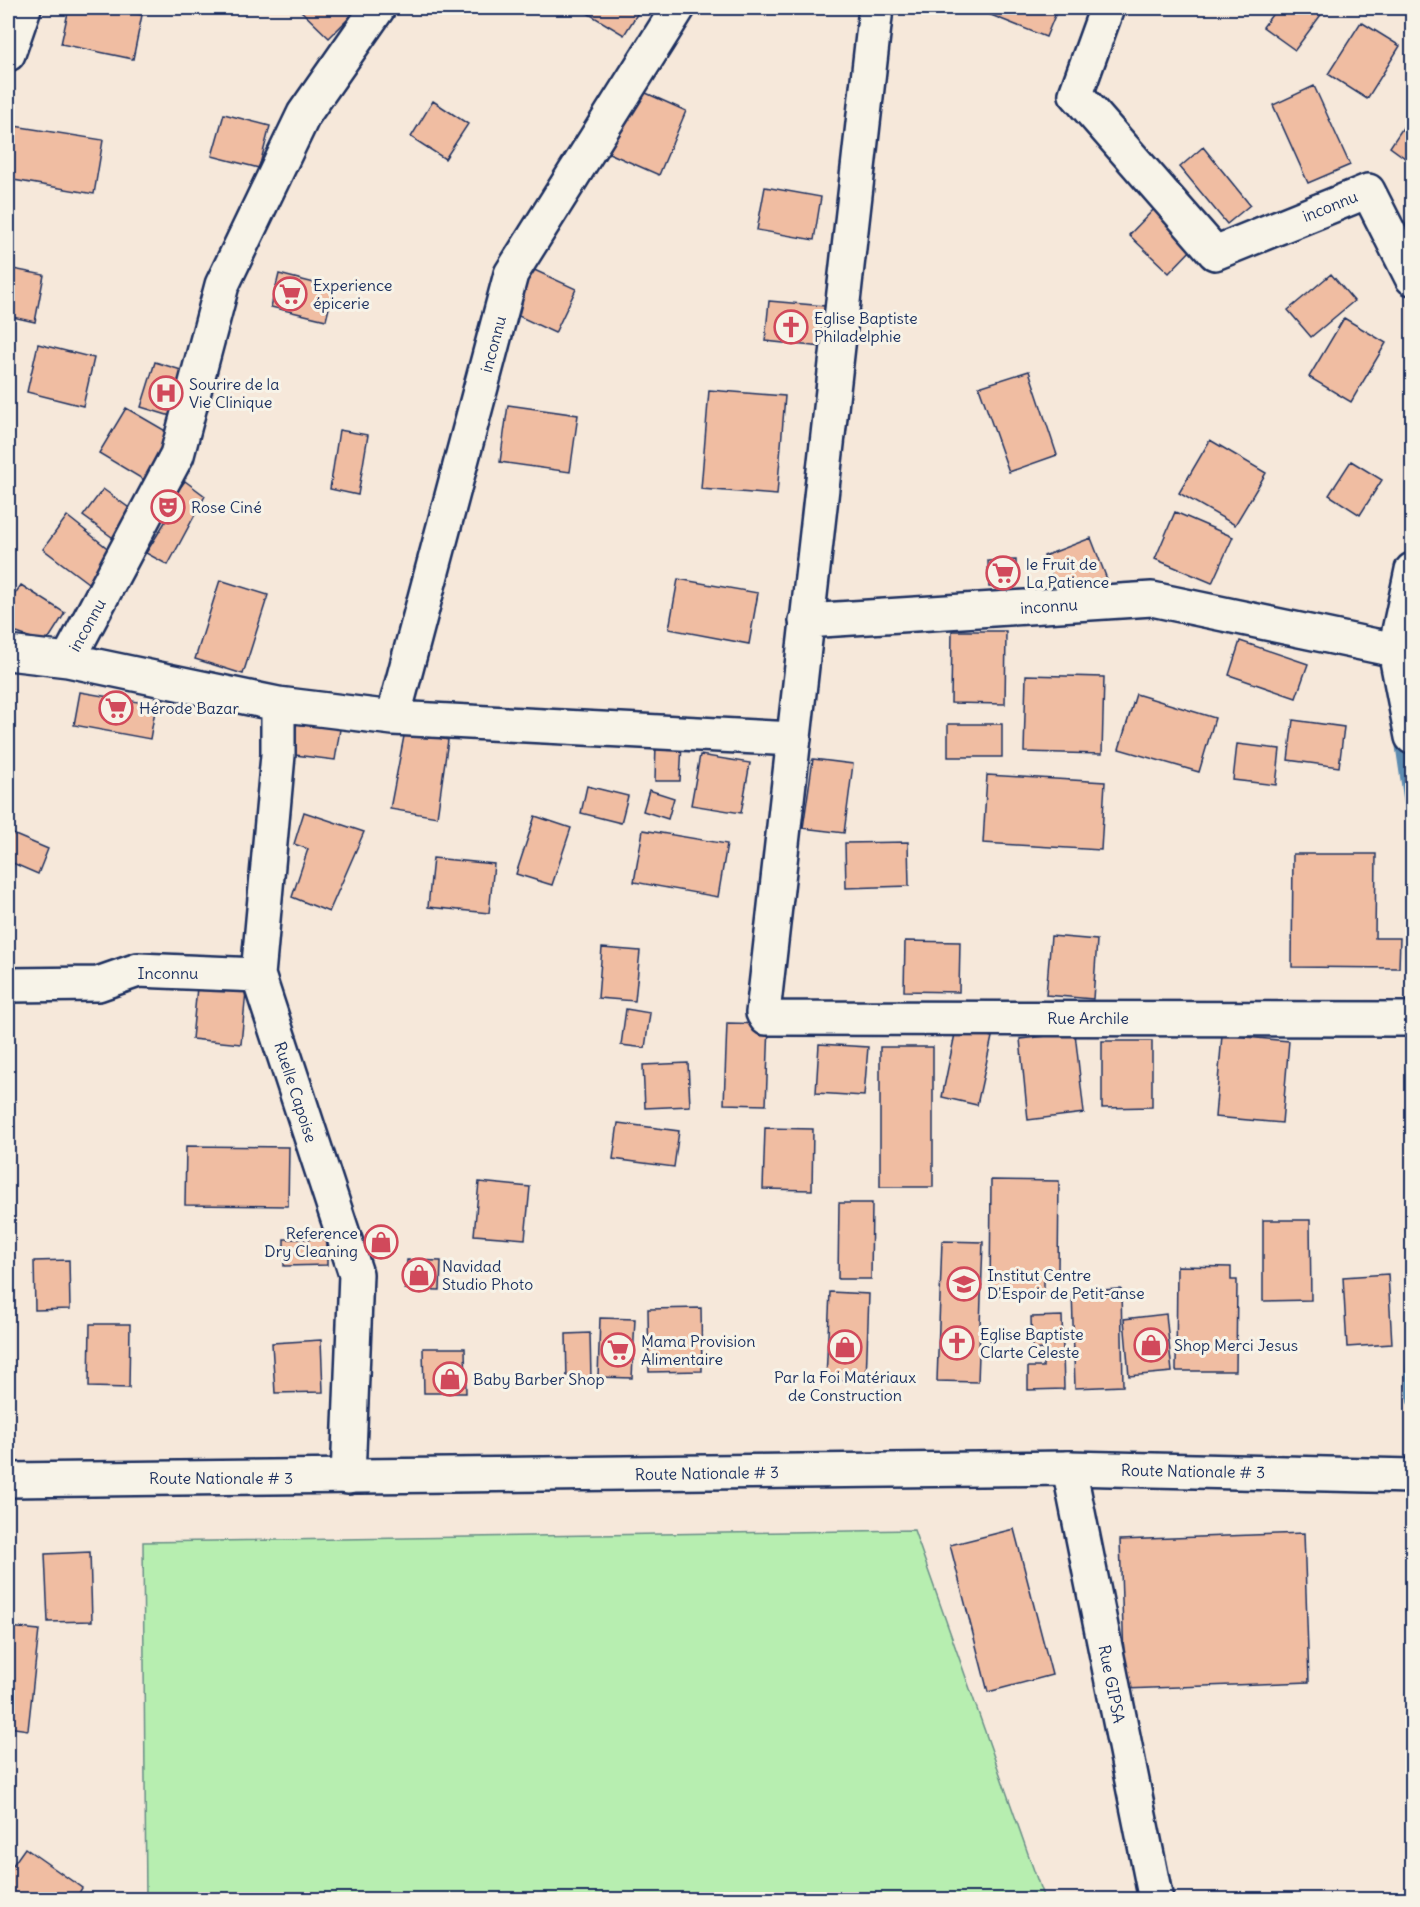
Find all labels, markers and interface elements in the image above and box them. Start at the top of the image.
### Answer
street label: inconnu [1300,186,1360,226]
place label: Experience épicerie [313,275,392,313]
supermarket icon: Experience épicerie [272,276,308,312]
place label: Eglise Baptiste Philadelphie [814,308,918,346]
church icon: Eglise Baptiste Philadelphie [773,309,809,345]
street label: inconnu [476,314,510,374]
place label: Sourire de la Vie Clinique [189,374,279,412]
hospital icon: Sourire de la Vie Clinique [148,375,184,411]
theatre icon: Rose Ciné [150,489,186,525]
place label: Rose Ciné [191,497,262,517]
place label: le Fruit de La Patience [1026,554,1109,592]
supermarket icon: le Fruit de La Patience [985,555,1021,591]
street label: inconnu [1020,594,1078,618]
street label: inconnu [64,595,110,655]
supermarket icon: Hérode Bazar [98,690,134,726]
place label: Hérode Bazar [139,698,239,718]
street label: Inconnu [138,963,198,983]
street label: Rue Archile [1047,1008,1129,1028]
street label: Ruelle Capoise [270,1039,322,1145]
place label: Reference Dry Cleaning [264,1223,358,1261]
shop icon: Reference Dry Cleaning [363,1224,399,1260]
place label: Navidad Studio Photo [442,1256,533,1294]
shop icon: Navidad Studio Photo [401,1257,437,1293]
place label: Institut Centre D'Espoir de Petit-anse [987,1265,1145,1303]
school or university icon: Institut Centre D'Espoir de Petit-anse [946,1266,982,1302]
place label: Eglise Baptiste Clarte Celeste [980,1324,1084,1362]
church icon: Eglise Baptiste Clarte Celeste [939,1325,975,1361]
shop icon: Shop Merci Jesus [1133,1327,1169,1363]
shop icon: Par la Foi Matériaux de Construction [827,1329,863,1365]
place label: Mama Provision Alimentaire [641,1331,755,1369]
supermarket icon: Mama Provision Alimentaire [600,1332,636,1368]
place label: Shop Merci Jesus [1174,1335,1298,1355]
shop icon: Baby Barber Shop [432,1361,468,1397]
place label: Par la Foi Matériaux de Construction [774,1367,916,1405]
place label: Baby Barber Shop [473,1369,605,1389]
street label: Route Nationale # 3 [1121,1460,1265,1482]
street label: Route Nationale # 3 [635,1462,779,1484]
street label: Route Nationale # 3 [149,1468,293,1488]
street label: Rue GIPSA [1095,1643,1129,1725]

